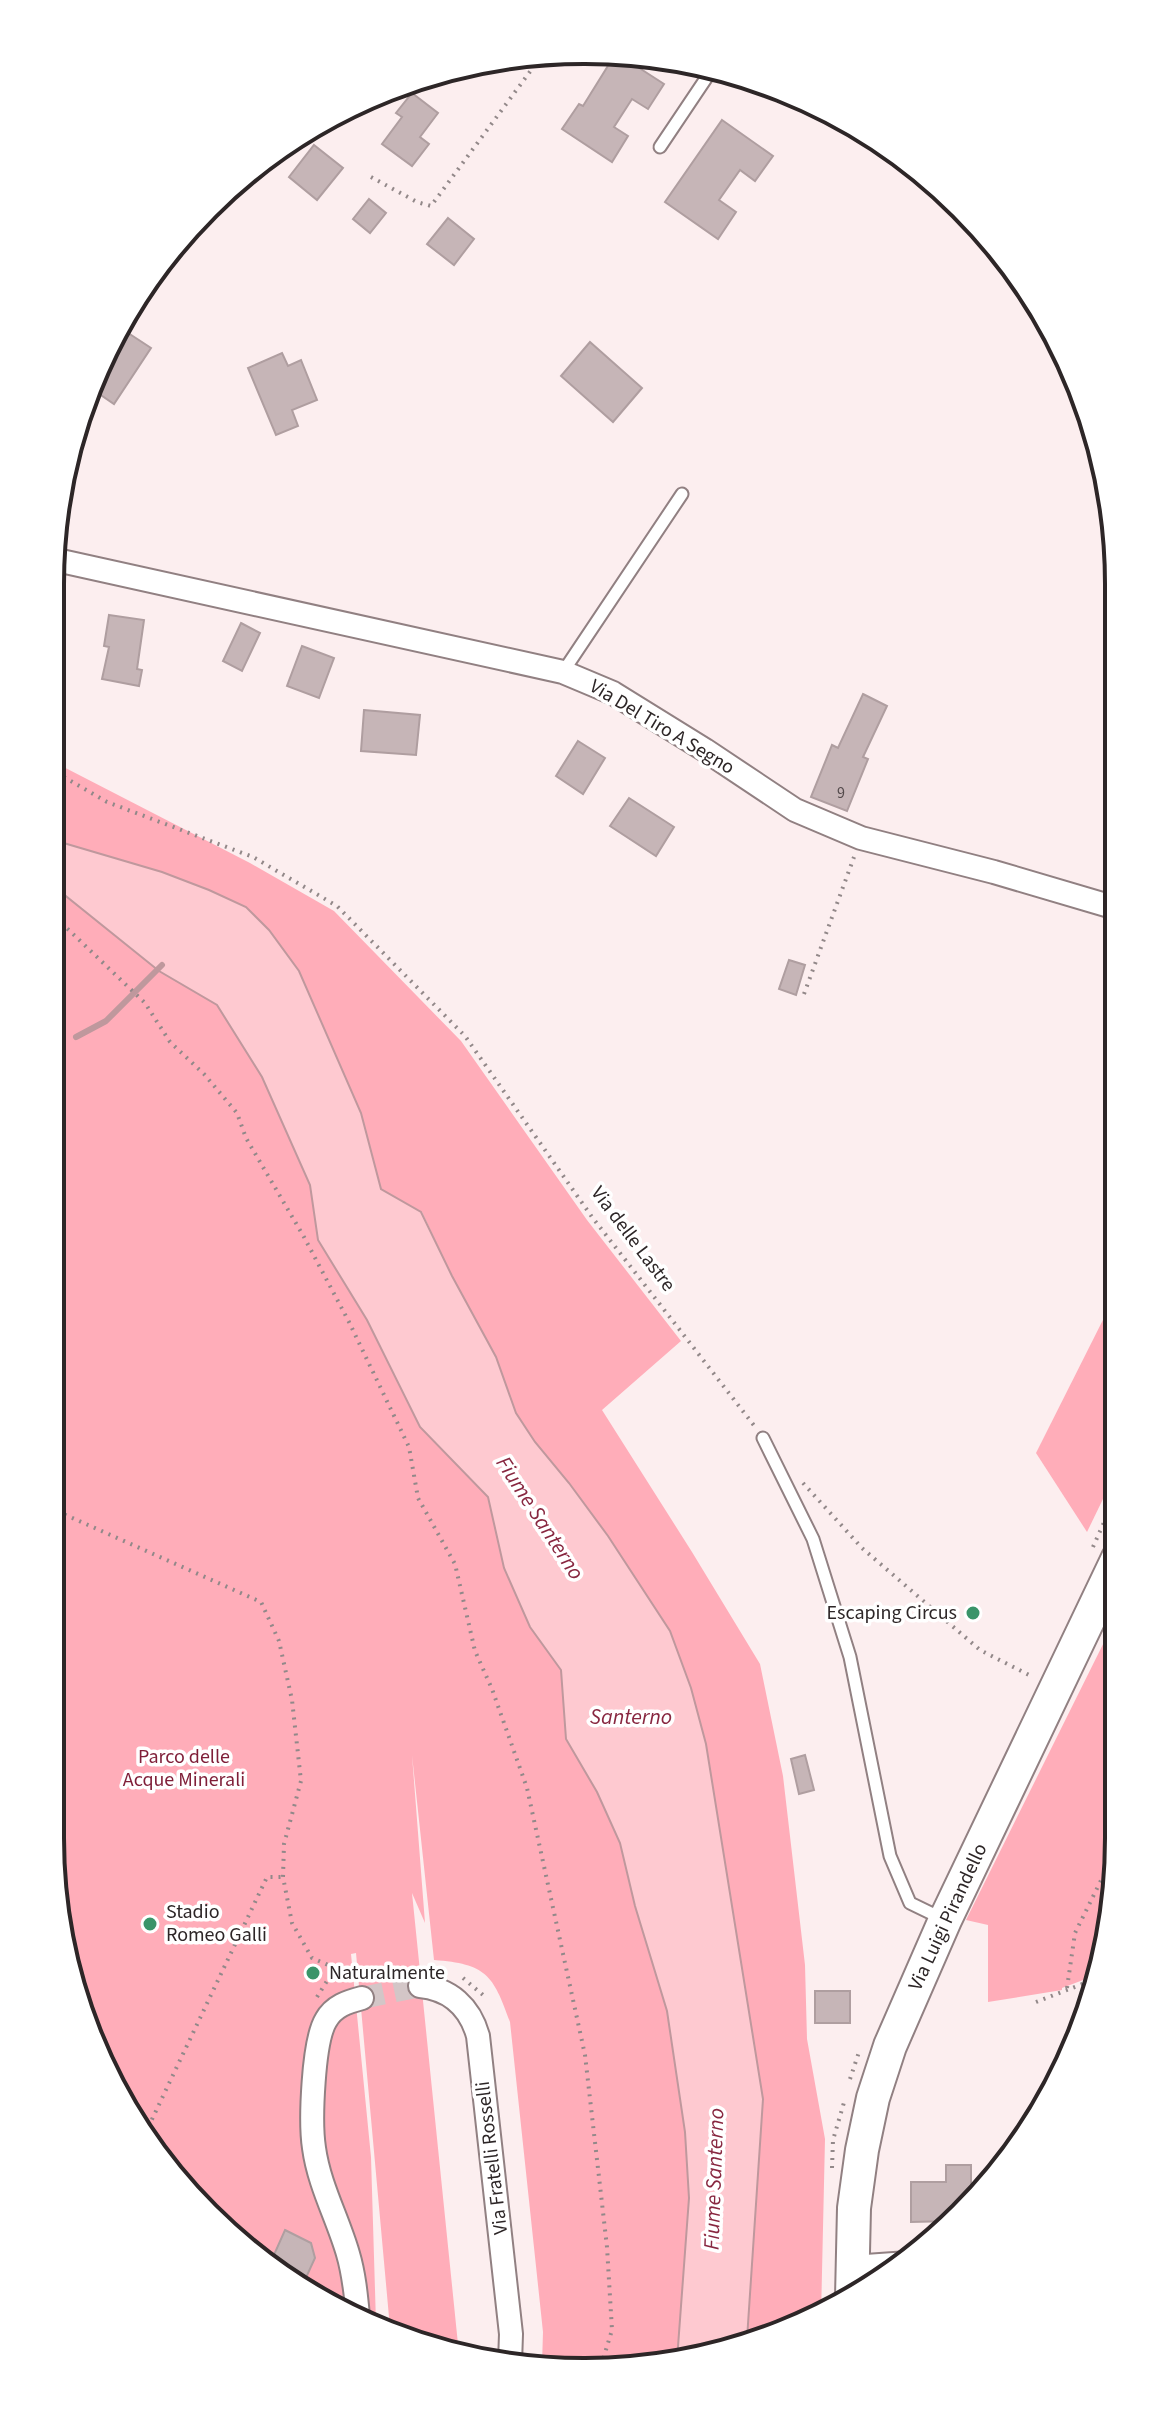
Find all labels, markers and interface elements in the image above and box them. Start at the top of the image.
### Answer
street label: Via Del Tiro A Segno [584,673,740,781]
house number: 9 [837,782,845,804]
street label: Via delle Lastre [584,1180,682,1298]
water label: Fiume Santerno [488,1450,592,1586]
place label: Escaping Circus [827,1599,957,1627]
marker: Escaping Circus [964,1604,982,1622]
water label: Santerno [590,1701,672,1733]
park label: Parco delle Acque Minerali [123,1743,245,1794]
street label: Via Luigi Pirandello [902,1839,994,1995]
place label: Stadio Romeo Galli [166,1898,267,1949]
marker: Stadio Romeo Galli [141,1915,159,1933]
place label: Naturalmente [329,1959,445,1987]
marker: Naturalmente [304,1964,322,1982]
street label: Via Fratelli Rosselli [469,2080,515,2236]
water label: Fiume Santerno [696,2108,732,2250]

